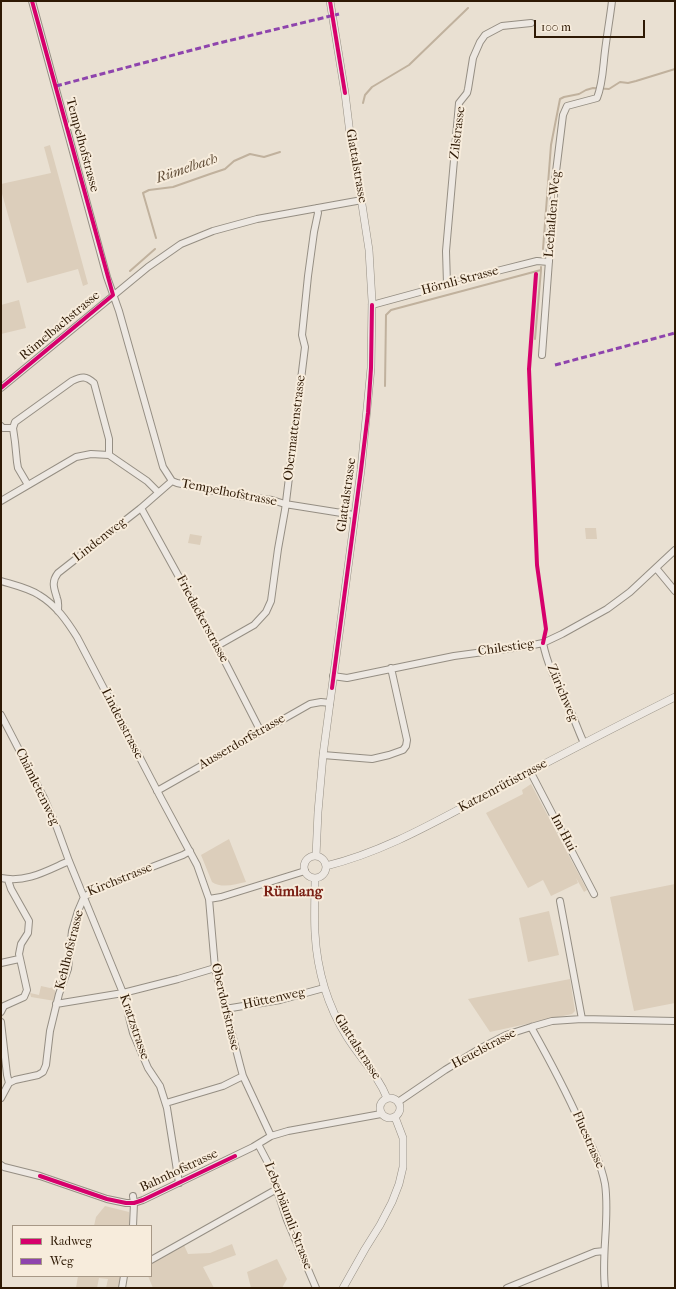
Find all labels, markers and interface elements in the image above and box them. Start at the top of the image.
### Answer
scale bar [536,12,647,38]
text: 100 m [541,20,571,34]
street label: Tempelhofstrasse [62,96,102,194]
street label: Zilstrasse [447,106,469,160]
street label: Glattalstrasse [342,128,370,204]
water label: Rümelbach [154,151,220,187]
street label: Leehalden-Weg [541,170,565,258]
street label: Hörnli-Strasse [420,263,500,299]
street label: Rümelbachstrasse [17,288,103,364]
street label: Obermattenstrasse [281,374,309,482]
street label: Glattalstrasse [334,457,360,533]
street label: Tempelhofstrasse [180,476,278,510]
street label: Lindenweg [70,515,130,565]
street label: Friedackerstrasse [172,573,232,665]
street label: Chilestieg [477,636,535,660]
street label: Zürichweg [543,662,581,724]
street label: Lindenstrasse [98,686,146,762]
street label: Ausserdorfstrasse [196,711,288,773]
street label: Chämletenweg [12,746,62,828]
street label: Katzenrütistrasse [456,756,550,816]
street label: Im Hui [547,812,579,854]
street label: Kirchstrasse [85,860,155,900]
district label: Rümlang [263,883,323,901]
street label: Kehlhofstrasse [53,909,87,991]
street label: Oberdorfstrasse [207,962,243,1052]
street label: Hüttenweg [241,985,307,1013]
street label: Kratzstrasse [115,992,153,1062]
street label: Glattalstrasse [330,1011,384,1083]
street label: Heuelstrasse [449,1025,519,1073]
street label: Fluestrasse [568,1109,608,1171]
street label: Bahnhofstrasse [137,1146,221,1196]
street label: Leberbäumli-Strasse [260,1160,316,1272]
legend [12,1225,152,1277]
text: Radweg [50,1234,92,1248]
text: Weg [50,1254,73,1268]

